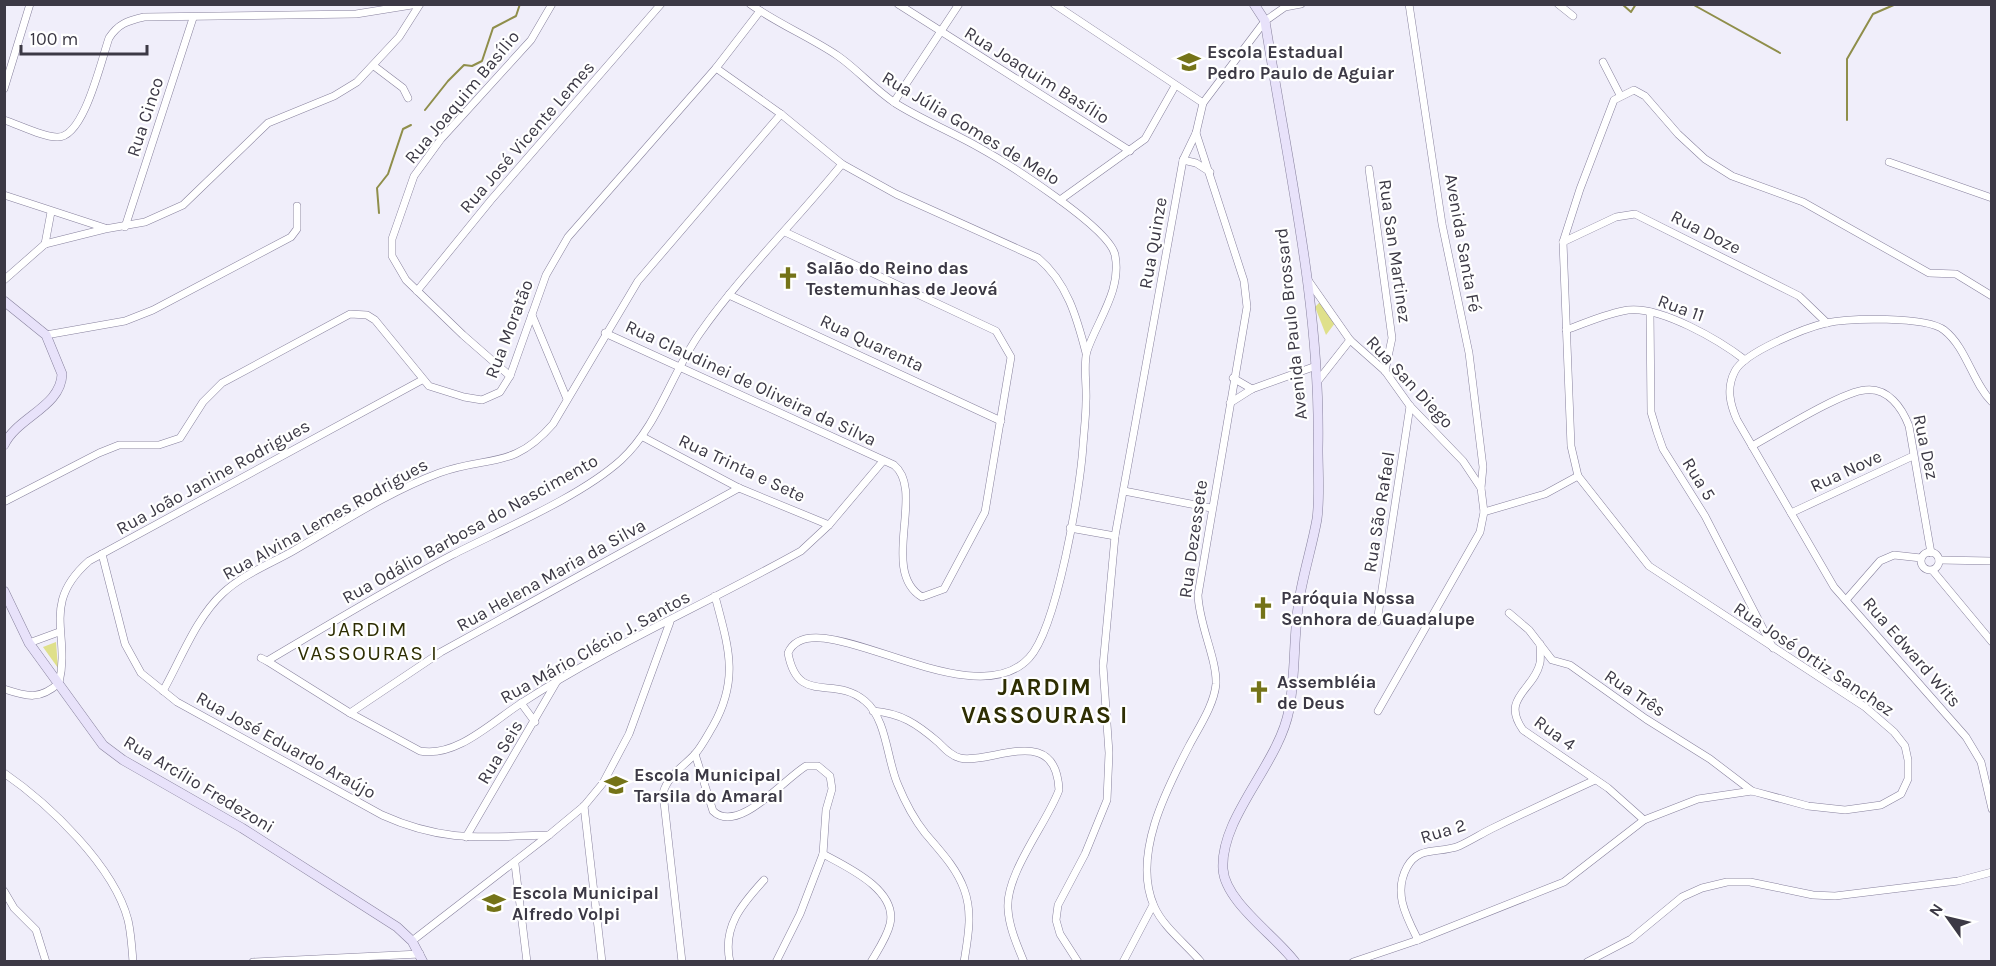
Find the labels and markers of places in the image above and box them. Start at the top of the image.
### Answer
place label: Escola Estadual Pedro Paulo de Aguiar [1207,41,1394,84]
school or university icon: Escola Estadual Pedro Paulo de Aguiar [1176,49,1202,75]
place label: Salão do Reino das Testemunhas de Jeová [806,257,998,300]
church icon: Salão do Reino das Testemunhas de Jeová [775,265,801,291]
place label: Paróquia Nossa Senhora de Guadalupe [1281,587,1475,630]
church icon: Paróquia Nossa Senhora de Guadalupe [1250,595,1276,621]
place label: Assembléia de Deus [1277,671,1376,714]
church icon: Assembléia de Deus [1246,679,1272,705]
place label: Escola Municipal Tarsila do Amaral [634,764,783,807]
school or university icon: Escola Municipal Tarsila do Amaral [603,772,629,798]
place label: Escola Municipal Alfredo Volpi [512,882,659,925]
school or university icon: Escola Municipal Alfredo Volpi [481,890,507,916]

